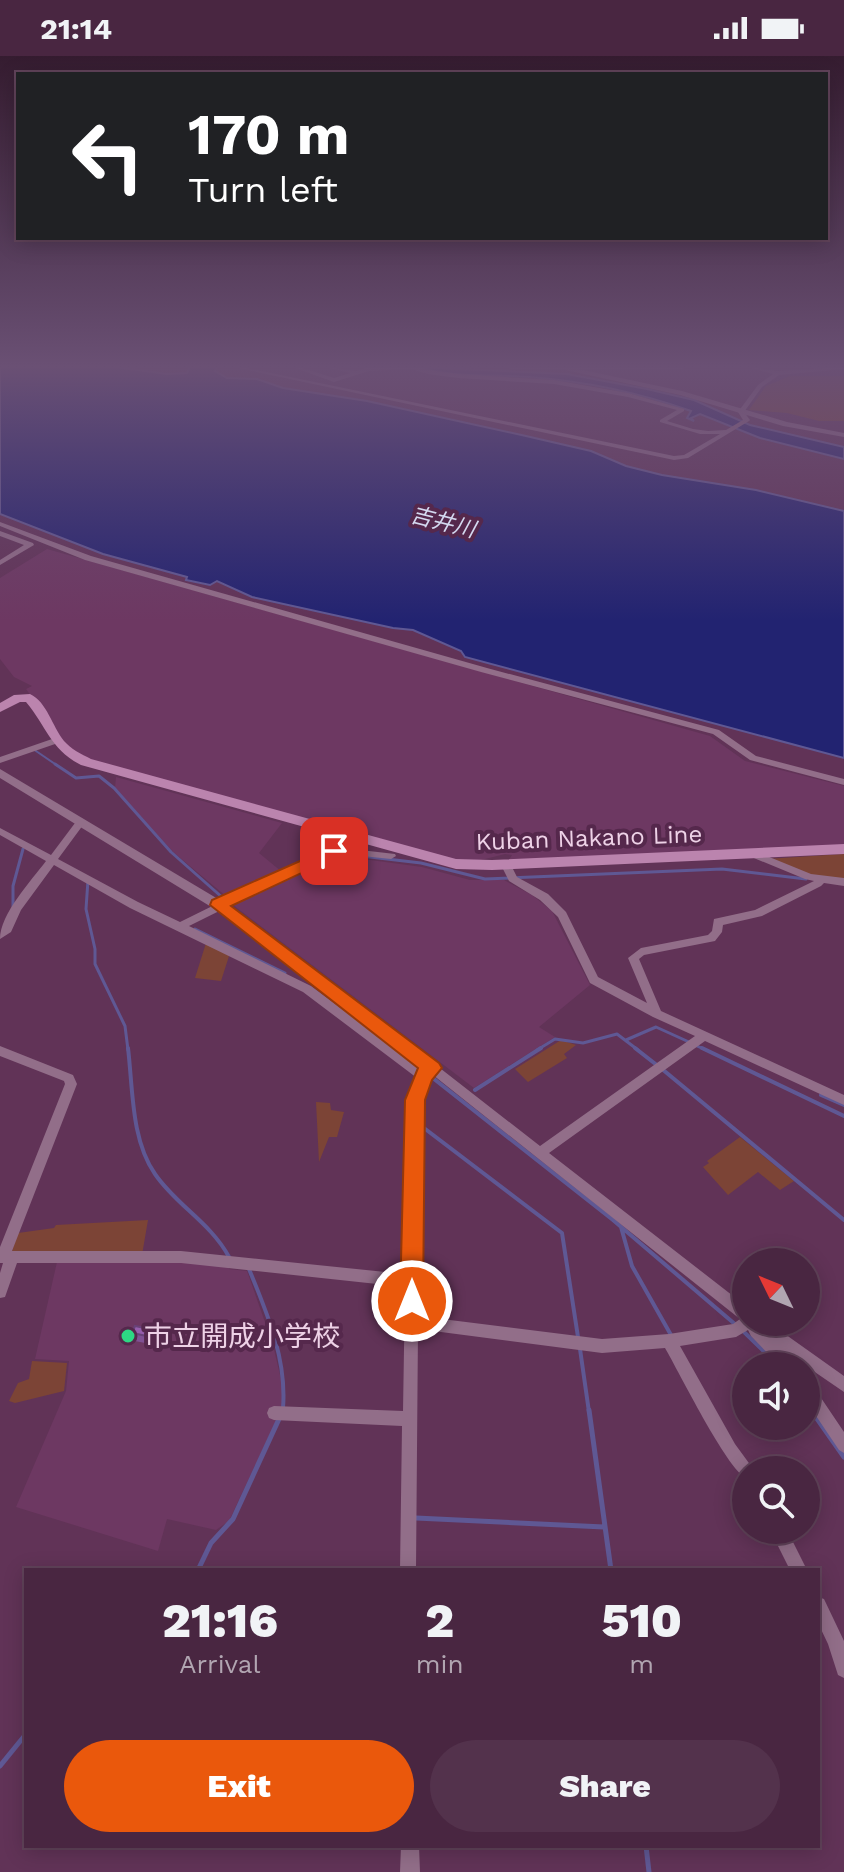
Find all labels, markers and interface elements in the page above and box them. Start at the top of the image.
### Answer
text: 21:14 [40,11,112,46]
text: 170 m [188,102,350,168]
icon: left [56,104,160,208]
text: Turn left [188,169,338,211]
water label: 吉井川 [408,502,480,543]
pin [300,817,368,885]
street label: Kuban Nakano Line [475,820,703,856]
icon: arrive [312,829,356,873]
north arrow [732,1248,820,1336]
map controls [732,1248,820,1544]
position arrow [370,1259,454,1343]
place label: 市立開成小学校 [144,1320,340,1353]
marker: 市立開成小学校 [119,1327,137,1345]
button: sound [732,1352,820,1440]
button: search [732,1456,820,1544]
text: 21:16 [162,1592,278,1649]
text: 2 [425,1592,454,1649]
text: 510 [601,1592,682,1649]
text: Arrival [179,1649,260,1679]
text: min [416,1649,464,1679]
text: m [629,1649,654,1679]
button: Exit [64,1740,414,1832]
button: Share [430,1740,780,1832]

